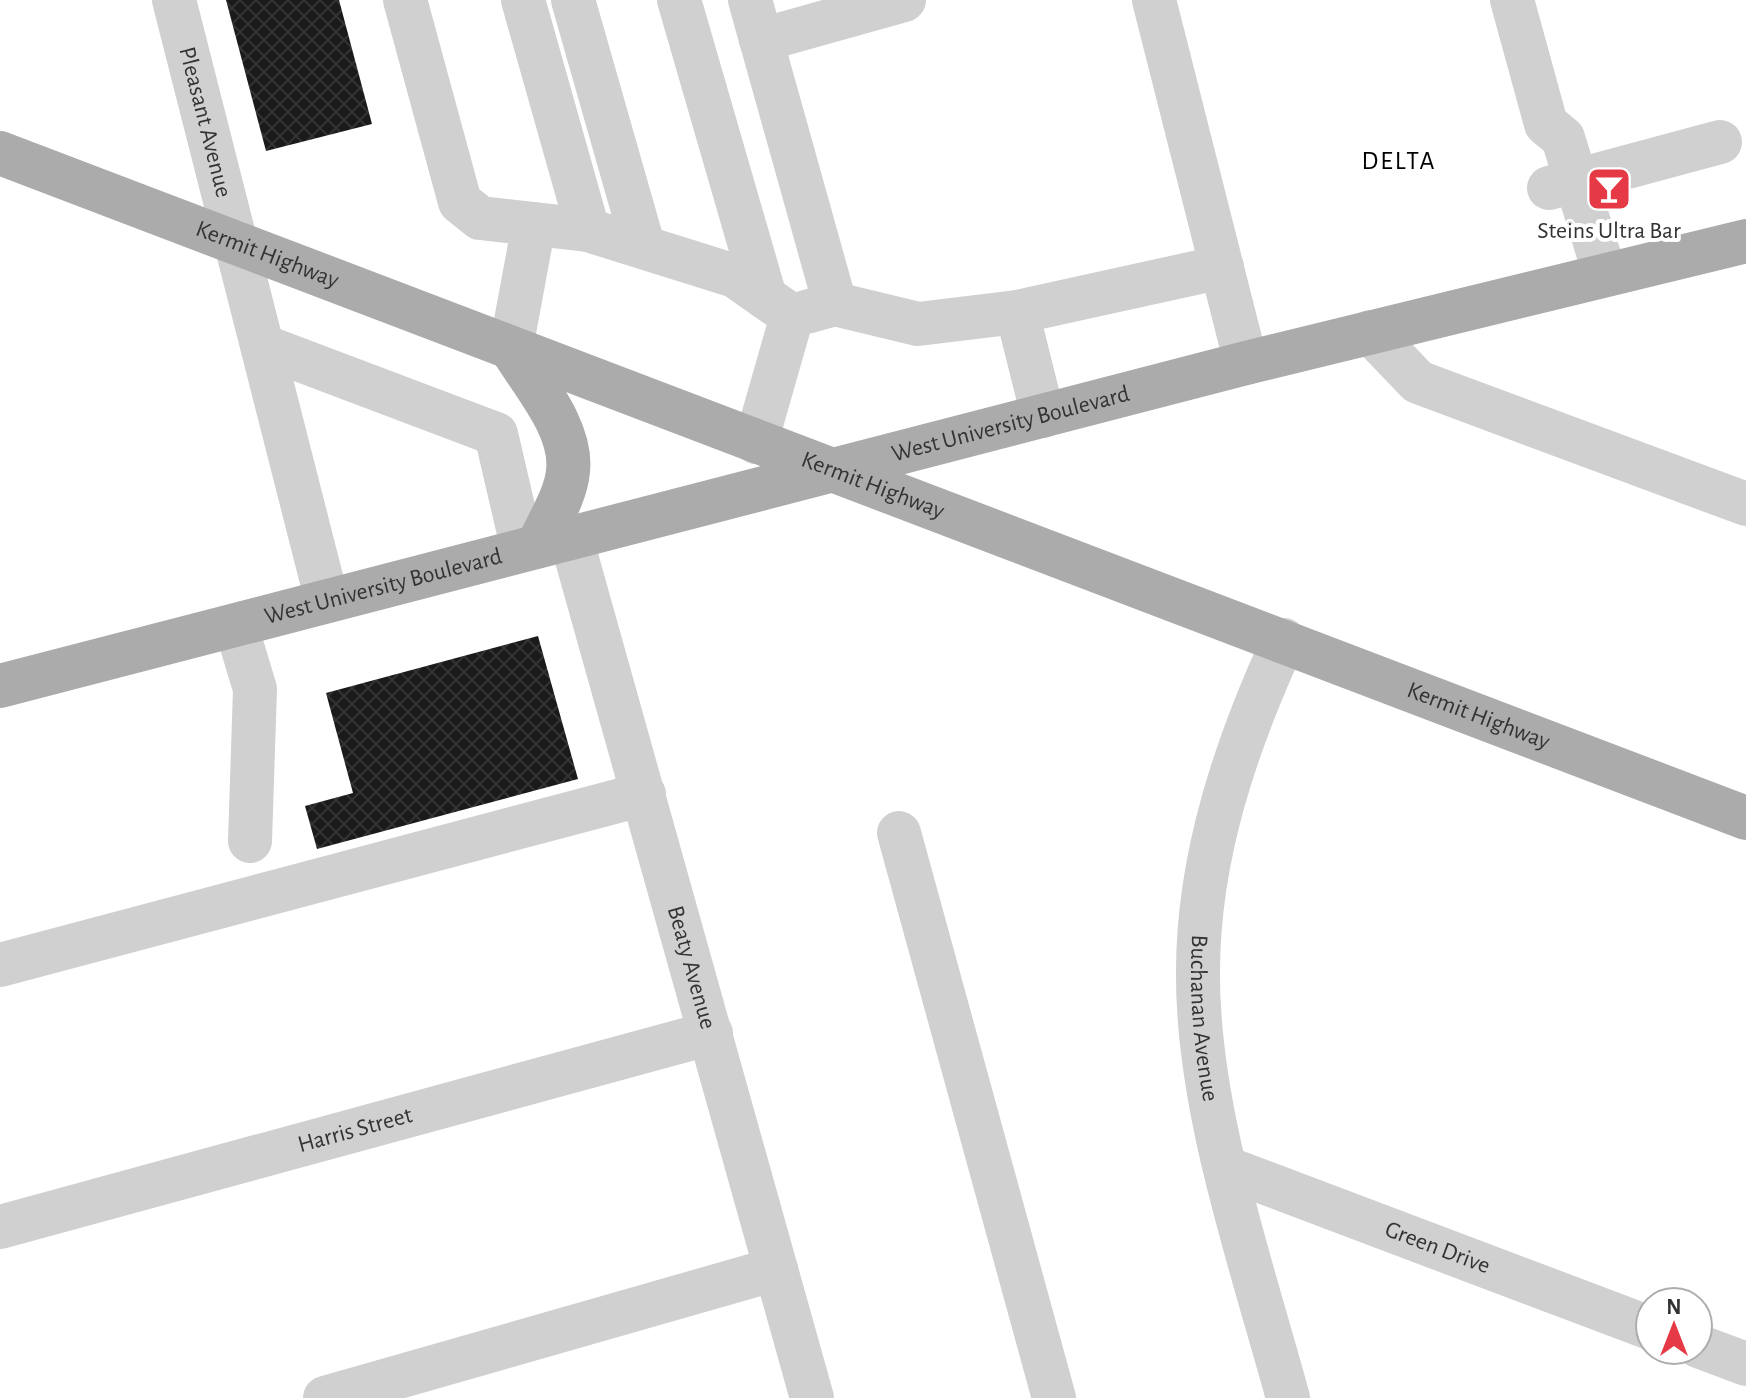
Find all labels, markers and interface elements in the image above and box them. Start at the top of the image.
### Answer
street label: Pleasant Avenue [174,44,236,200]
district label: DELTA [1361,148,1437,174]
bar icon: Steins Ultra Bar [1585,165,1633,213]
street label: Kermit Highway [193,217,342,293]
place label: Steins Ultra Bar [1537,219,1681,243]
street label: West University Boulevard [889,382,1132,466]
street label: Kermit Highway [798,447,948,523]
street label: West University Boulevard [262,544,505,629]
street label: Kermit Highway [1404,678,1553,754]
street label: Beaty Avenue [663,903,720,1032]
street label: Buchanan Avenue [1186,934,1222,1103]
street label: Harris Street [295,1103,415,1157]
street label: Green Drive [1382,1217,1493,1278]
north arrow [1634,1286,1714,1366]
text: N [1666,1296,1682,1318]

